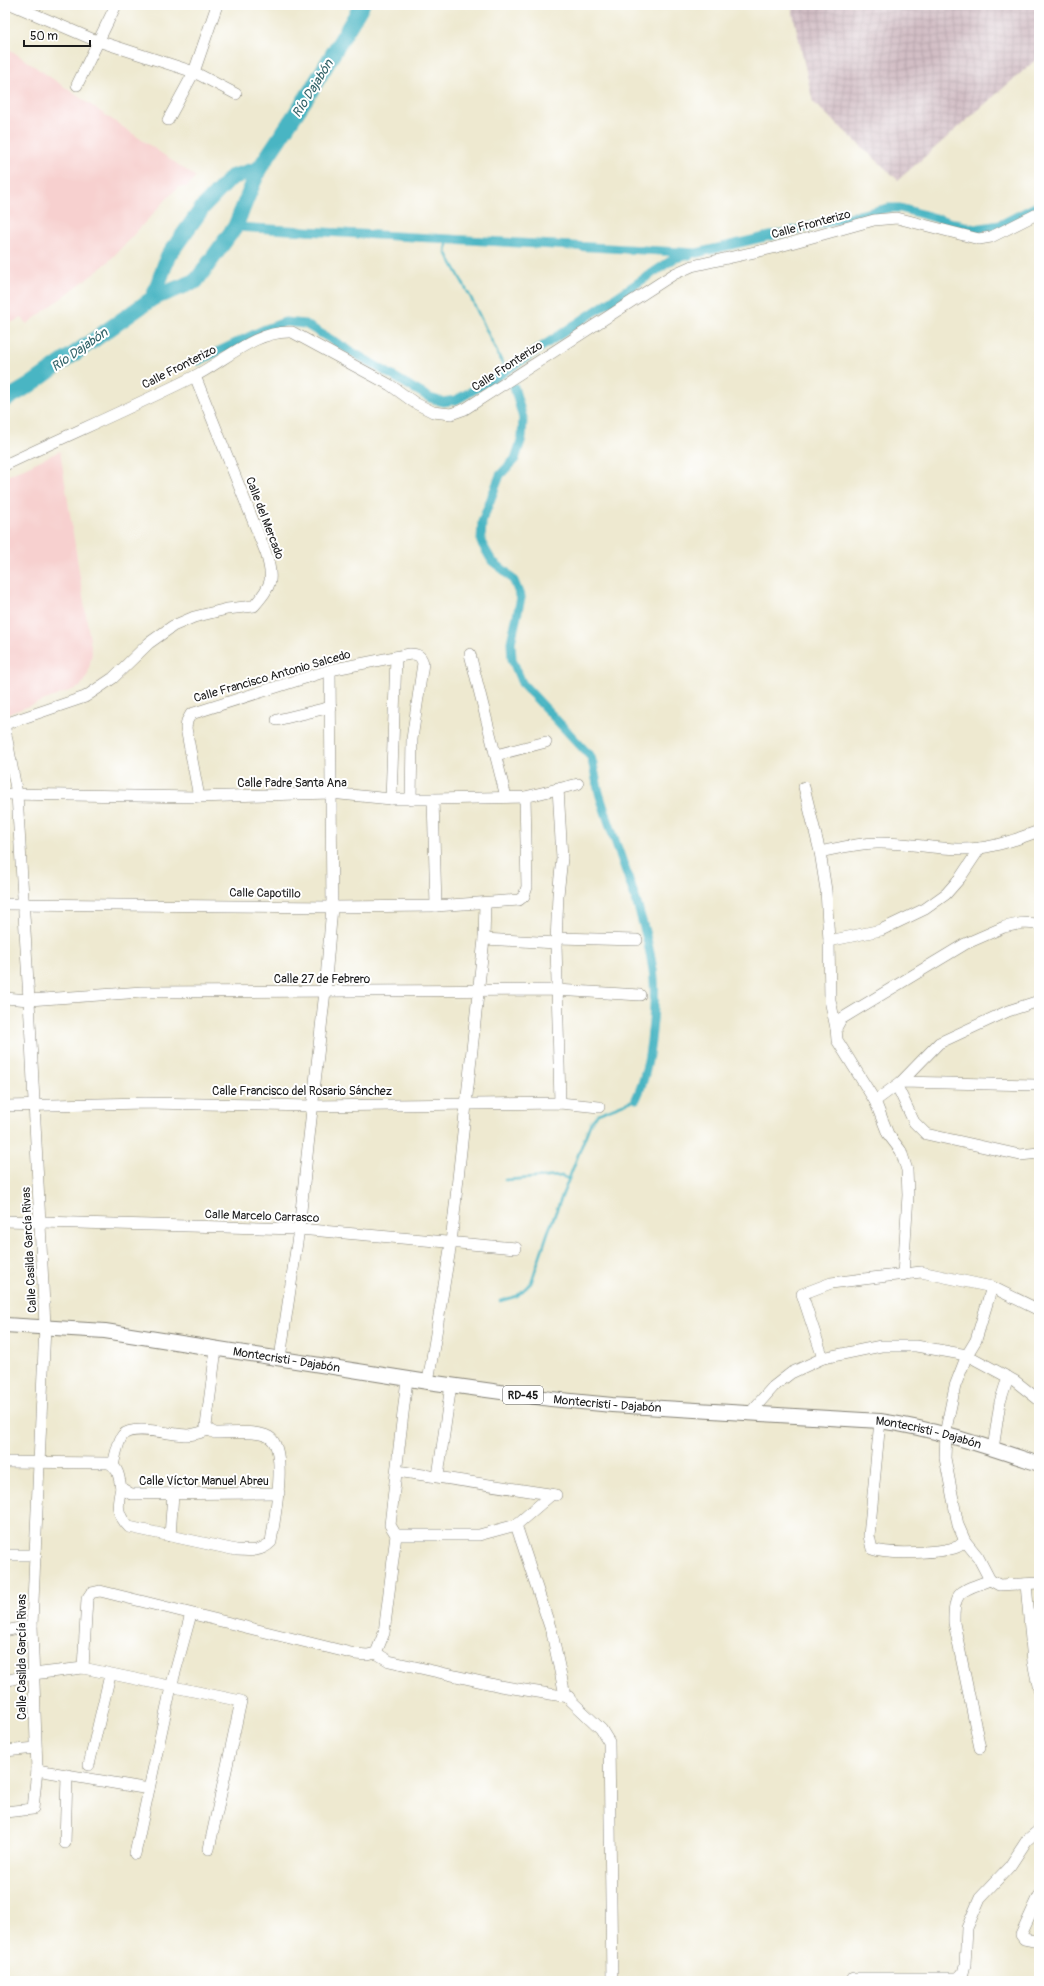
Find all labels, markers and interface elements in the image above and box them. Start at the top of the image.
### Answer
scale bar [24,22,90,48]
text: 50 m [30,29,58,44]
water label: Río Dajabón [289,56,337,120]
street label: Calle Fronterizo [770,207,853,242]
water label: Río Dajabón [48,324,111,375]
street label: Calle Fronterizo [469,338,546,395]
street label: Calle Fronterizo [140,342,219,393]
street label: Calle del Mercado [242,475,287,562]
street label: Calle Francisco Antonio Salcedo [192,647,353,706]
street label: Calle Padre Santa Ana [237,776,347,791]
street label: Calle Capotillo [229,885,301,902]
street label: Calle 27 de Febrero [274,972,371,987]
street label: Calle Francisco del Rosario Sánchez [212,1084,392,1099]
street label: Calle Casilda García Rivas [19,1186,40,1313]
street label: Calle Marcelo Carrasco [204,1207,320,1226]
street label: Montecristi - Dajabón [232,1344,341,1376]
road number: RD-45 [503,1386,543,1404]
street label: Montecristi - Dajabón [553,1392,662,1416]
street label: Montecristi - Dajabón [875,1414,983,1453]
street label: Calle Víctor Manuel Abreu [139,1474,269,1489]
street label: Calle Casilda García Rivas [15,1593,30,1720]

